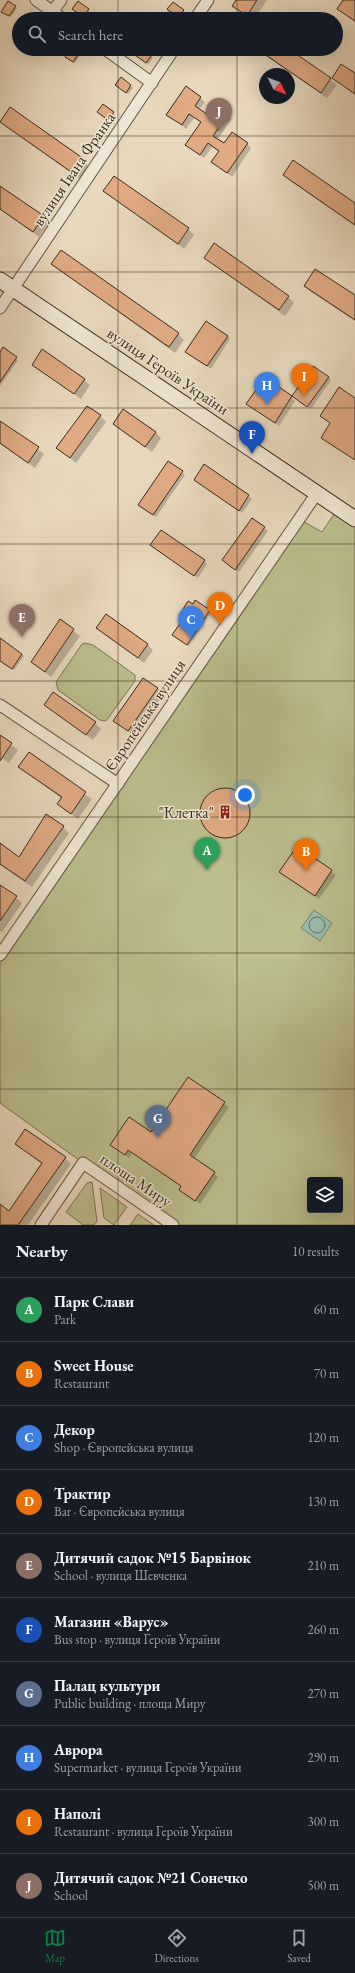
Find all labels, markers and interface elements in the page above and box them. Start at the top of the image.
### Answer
search box [12,12,343,56]
icon: search [26,23,48,45]
text: Search here [58,25,123,44]
north arrow [259,68,295,104]
pin: J [206,98,232,131]
street label: вулиця Івана Франка [28,107,120,230]
street label: вулиця Героїв України [103,322,233,420]
pin: I [291,363,317,396]
pin: H [254,372,280,405]
pin: F [239,421,265,454]
pin: D [207,592,233,625]
pin: E [9,604,35,637]
pin: C [178,606,204,639]
street label: Європейська вулиця [100,655,190,775]
your location [235,785,255,805]
place label: "Клетка" [159,802,214,823]
building icon: "Клетка" [217,804,233,820]
pin: A [194,837,220,870]
pin: B [293,838,319,871]
pin: G [145,1105,171,1138]
street label: площа Миру [96,1148,177,1212]
map controls [307,1177,343,1213]
button: layers [307,1177,343,1213]
text: Nearby [16,1240,68,1262]
text: 10 results [292,1243,339,1260]
text: Парк Слави [54,1292,134,1311]
text: A [24,1301,34,1318]
text: 60 m [314,1301,339,1318]
text: Park [54,1311,76,1328]
text: Sweet House [54,1356,134,1375]
text: B [25,1365,33,1382]
text: 70 m [314,1365,339,1382]
text: Restaurant [54,1375,109,1392]
text: Декор [54,1420,95,1439]
text: C [24,1429,34,1446]
text: 120 m [308,1429,339,1446]
text: Shop · Європейська вулиця [54,1439,194,1456]
text: Трактир [54,1484,110,1503]
text: D [24,1493,34,1510]
text: 130 m [308,1493,339,1510]
text: Bar · Європейська вулиця [54,1503,185,1520]
text: Дитячий садок №15 Барвінок [54,1548,251,1567]
text: E [25,1557,33,1574]
text: 210 m [308,1557,339,1574]
text: School · вулиця Шевченка [54,1567,187,1584]
text: Магазин «Варус» [54,1612,168,1631]
text: F [25,1621,33,1638]
text: 260 m [308,1621,339,1638]
text: Bus stop · вулиця Героїв України [54,1631,220,1648]
text: Палац культури [54,1676,160,1695]
text: G [24,1685,34,1702]
text: 270 m [308,1685,339,1702]
text: Public building · площа Миру [54,1695,205,1712]
text: Аврора [54,1740,103,1759]
text: H [24,1749,34,1766]
text: 290 m [308,1749,339,1766]
text: Supermarket · вулиця Героїв України [54,1759,242,1776]
text: Наполі [54,1804,101,1823]
text: I [27,1813,31,1830]
text: 300 m [308,1813,339,1830]
text: Restaurant · вулиця Героїв України [54,1823,233,1840]
text: Дитячий садок №21 Сонечко [54,1868,247,1887]
text: J [27,1877,31,1894]
text: 500 m [308,1877,339,1894]
text: School [54,1887,88,1904]
tab: Map [44,1927,66,1965]
tab: Directions [155,1927,199,1965]
tab: Saved [287,1927,311,1965]

